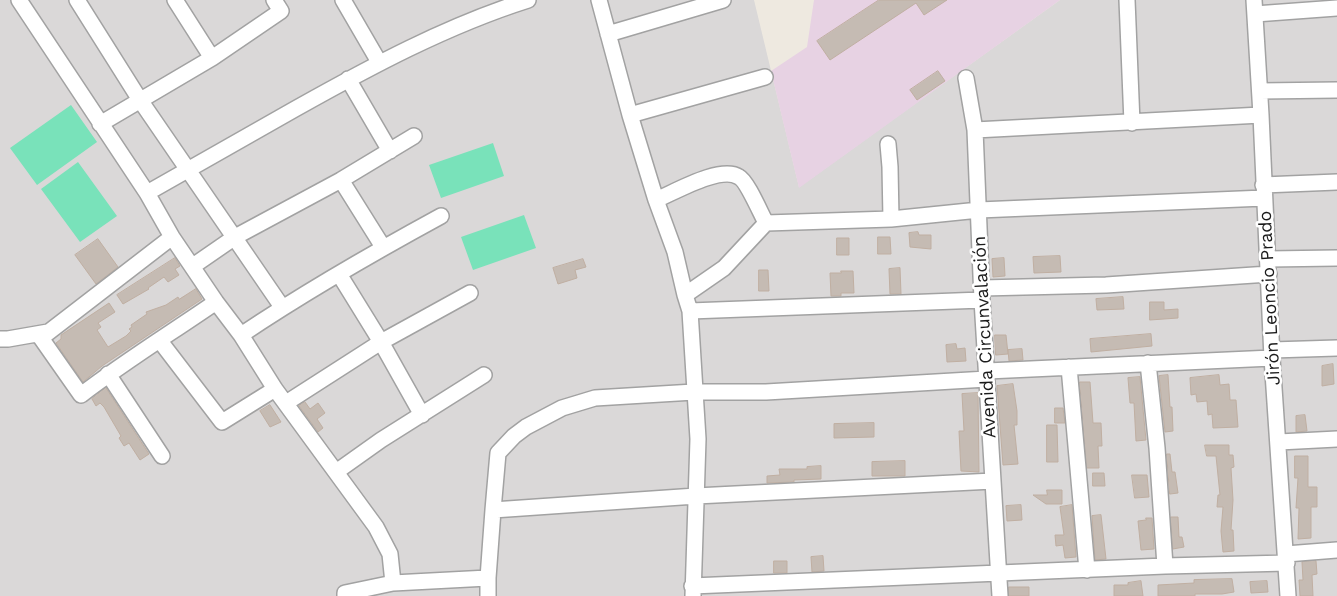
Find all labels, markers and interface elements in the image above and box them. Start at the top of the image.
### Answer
street label: Jirón Leoncio Prado [1255,210,1285,386]
street label: Avenida Circunvalación [969,235,1001,439]

